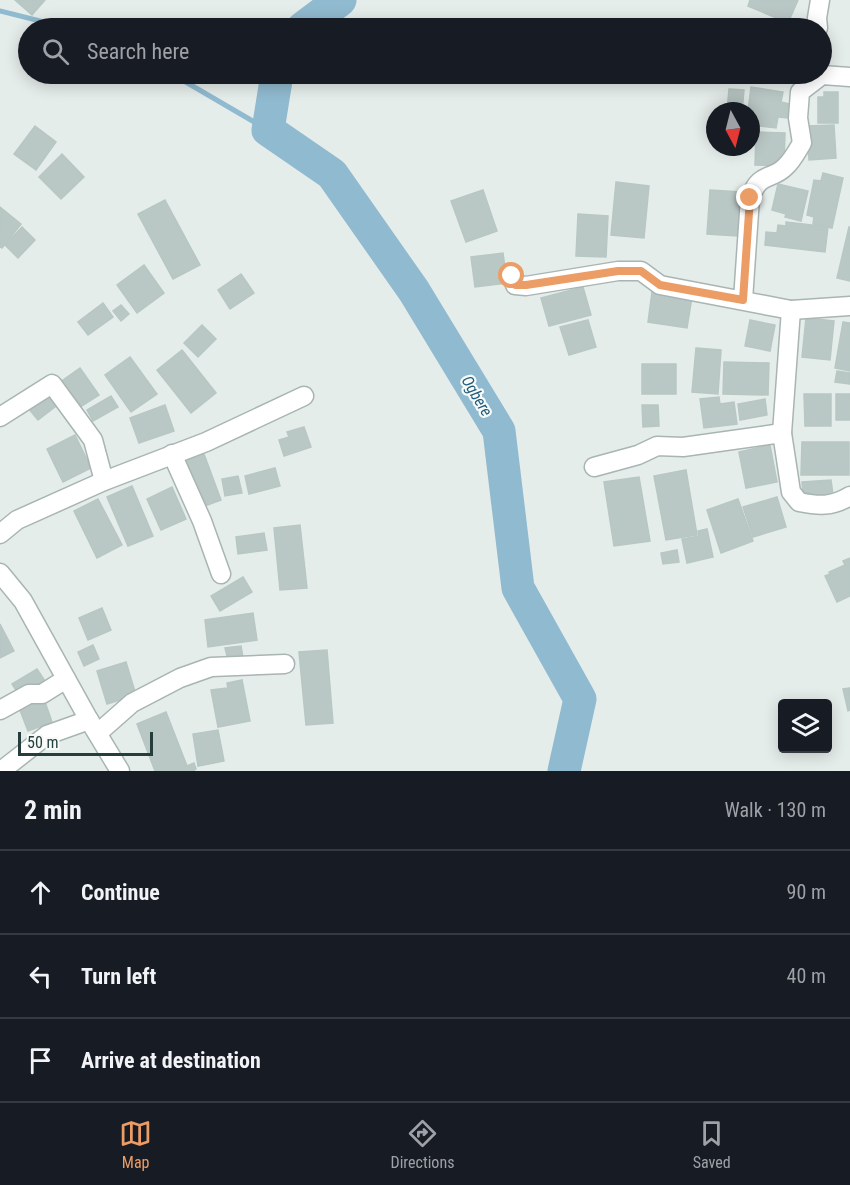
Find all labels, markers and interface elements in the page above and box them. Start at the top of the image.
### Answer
search box [18,18,832,84]
icon: search [39,35,72,68]
text: Search here [87,39,189,64]
north arrow [706,102,760,156]
route end [736,184,762,210]
route start [498,262,524,288]
water label: Ogbere [458,372,496,420]
map controls [778,699,832,753]
button: layers [778,699,832,753]
scale bar [18,729,153,756]
text: 50 m [27,733,59,752]
text: 2 min [24,795,82,825]
text: Walk · 130 m [725,798,826,822]
icon: ahead [24,876,57,909]
text: Continue [81,880,160,905]
text: 90 m [787,880,826,904]
icon: left [24,960,57,993]
text: Turn left [81,964,156,989]
text: 40 m [787,964,826,988]
icon: arrive [24,1044,57,1077]
text: Arrive at destination [81,1048,261,1073]
tab: Map [119,1117,152,1172]
tab: Directions [391,1117,454,1172]
tab: Saved [693,1117,731,1172]

